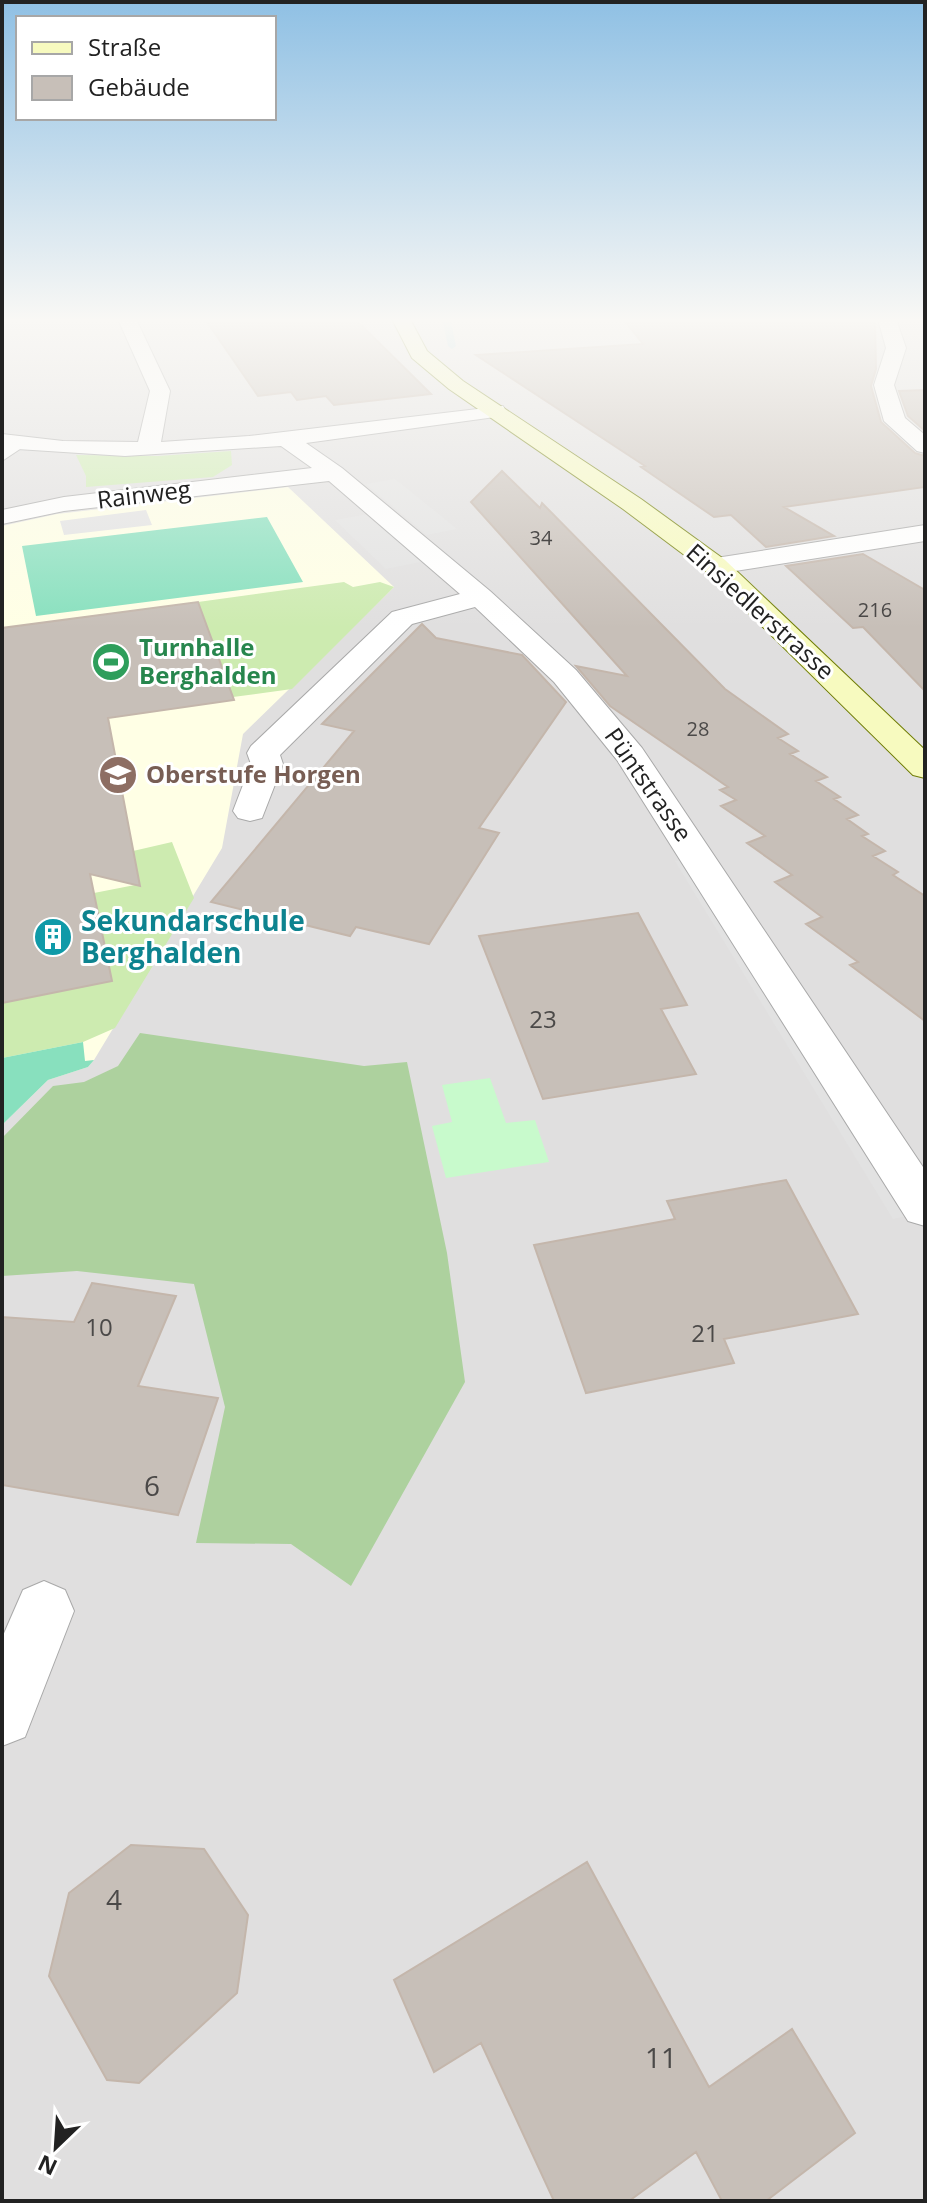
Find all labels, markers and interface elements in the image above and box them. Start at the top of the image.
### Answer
legend [16,16,276,120]
text: Straße [88,30,161,63]
text: Gebäude [88,70,190,103]
street label: Rainweg [95,471,192,516]
house number: 34 [530,524,553,551]
street label: Einsiedlerstrasse [680,536,842,686]
house number: 216 [858,596,892,623]
place label: Turnhalle Berghalden [139,630,277,691]
sports icon: Turnhalle Berghalden [90,641,132,683]
house number: 28 [687,715,709,742]
street label: Püntstrasse [598,721,701,848]
school or university icon: Oberstufe Horgen [97,754,139,796]
place label: Oberstufe Horgen [146,757,361,790]
place label: Sekundarschule Berghalden [81,901,305,971]
building icon: Sekundarschule Berghalden [32,916,74,958]
house number: 23 [529,1002,557,1035]
house number: 10 [85,1310,113,1343]
house number: 21 [691,1316,719,1349]
house number: 6 [144,1466,160,1504]
house number: 4 [106,1880,122,1918]
house number: 11 [645,2038,677,2076]
north arrow [16,2107,96,2187]
text: N [33,2149,62,2183]

